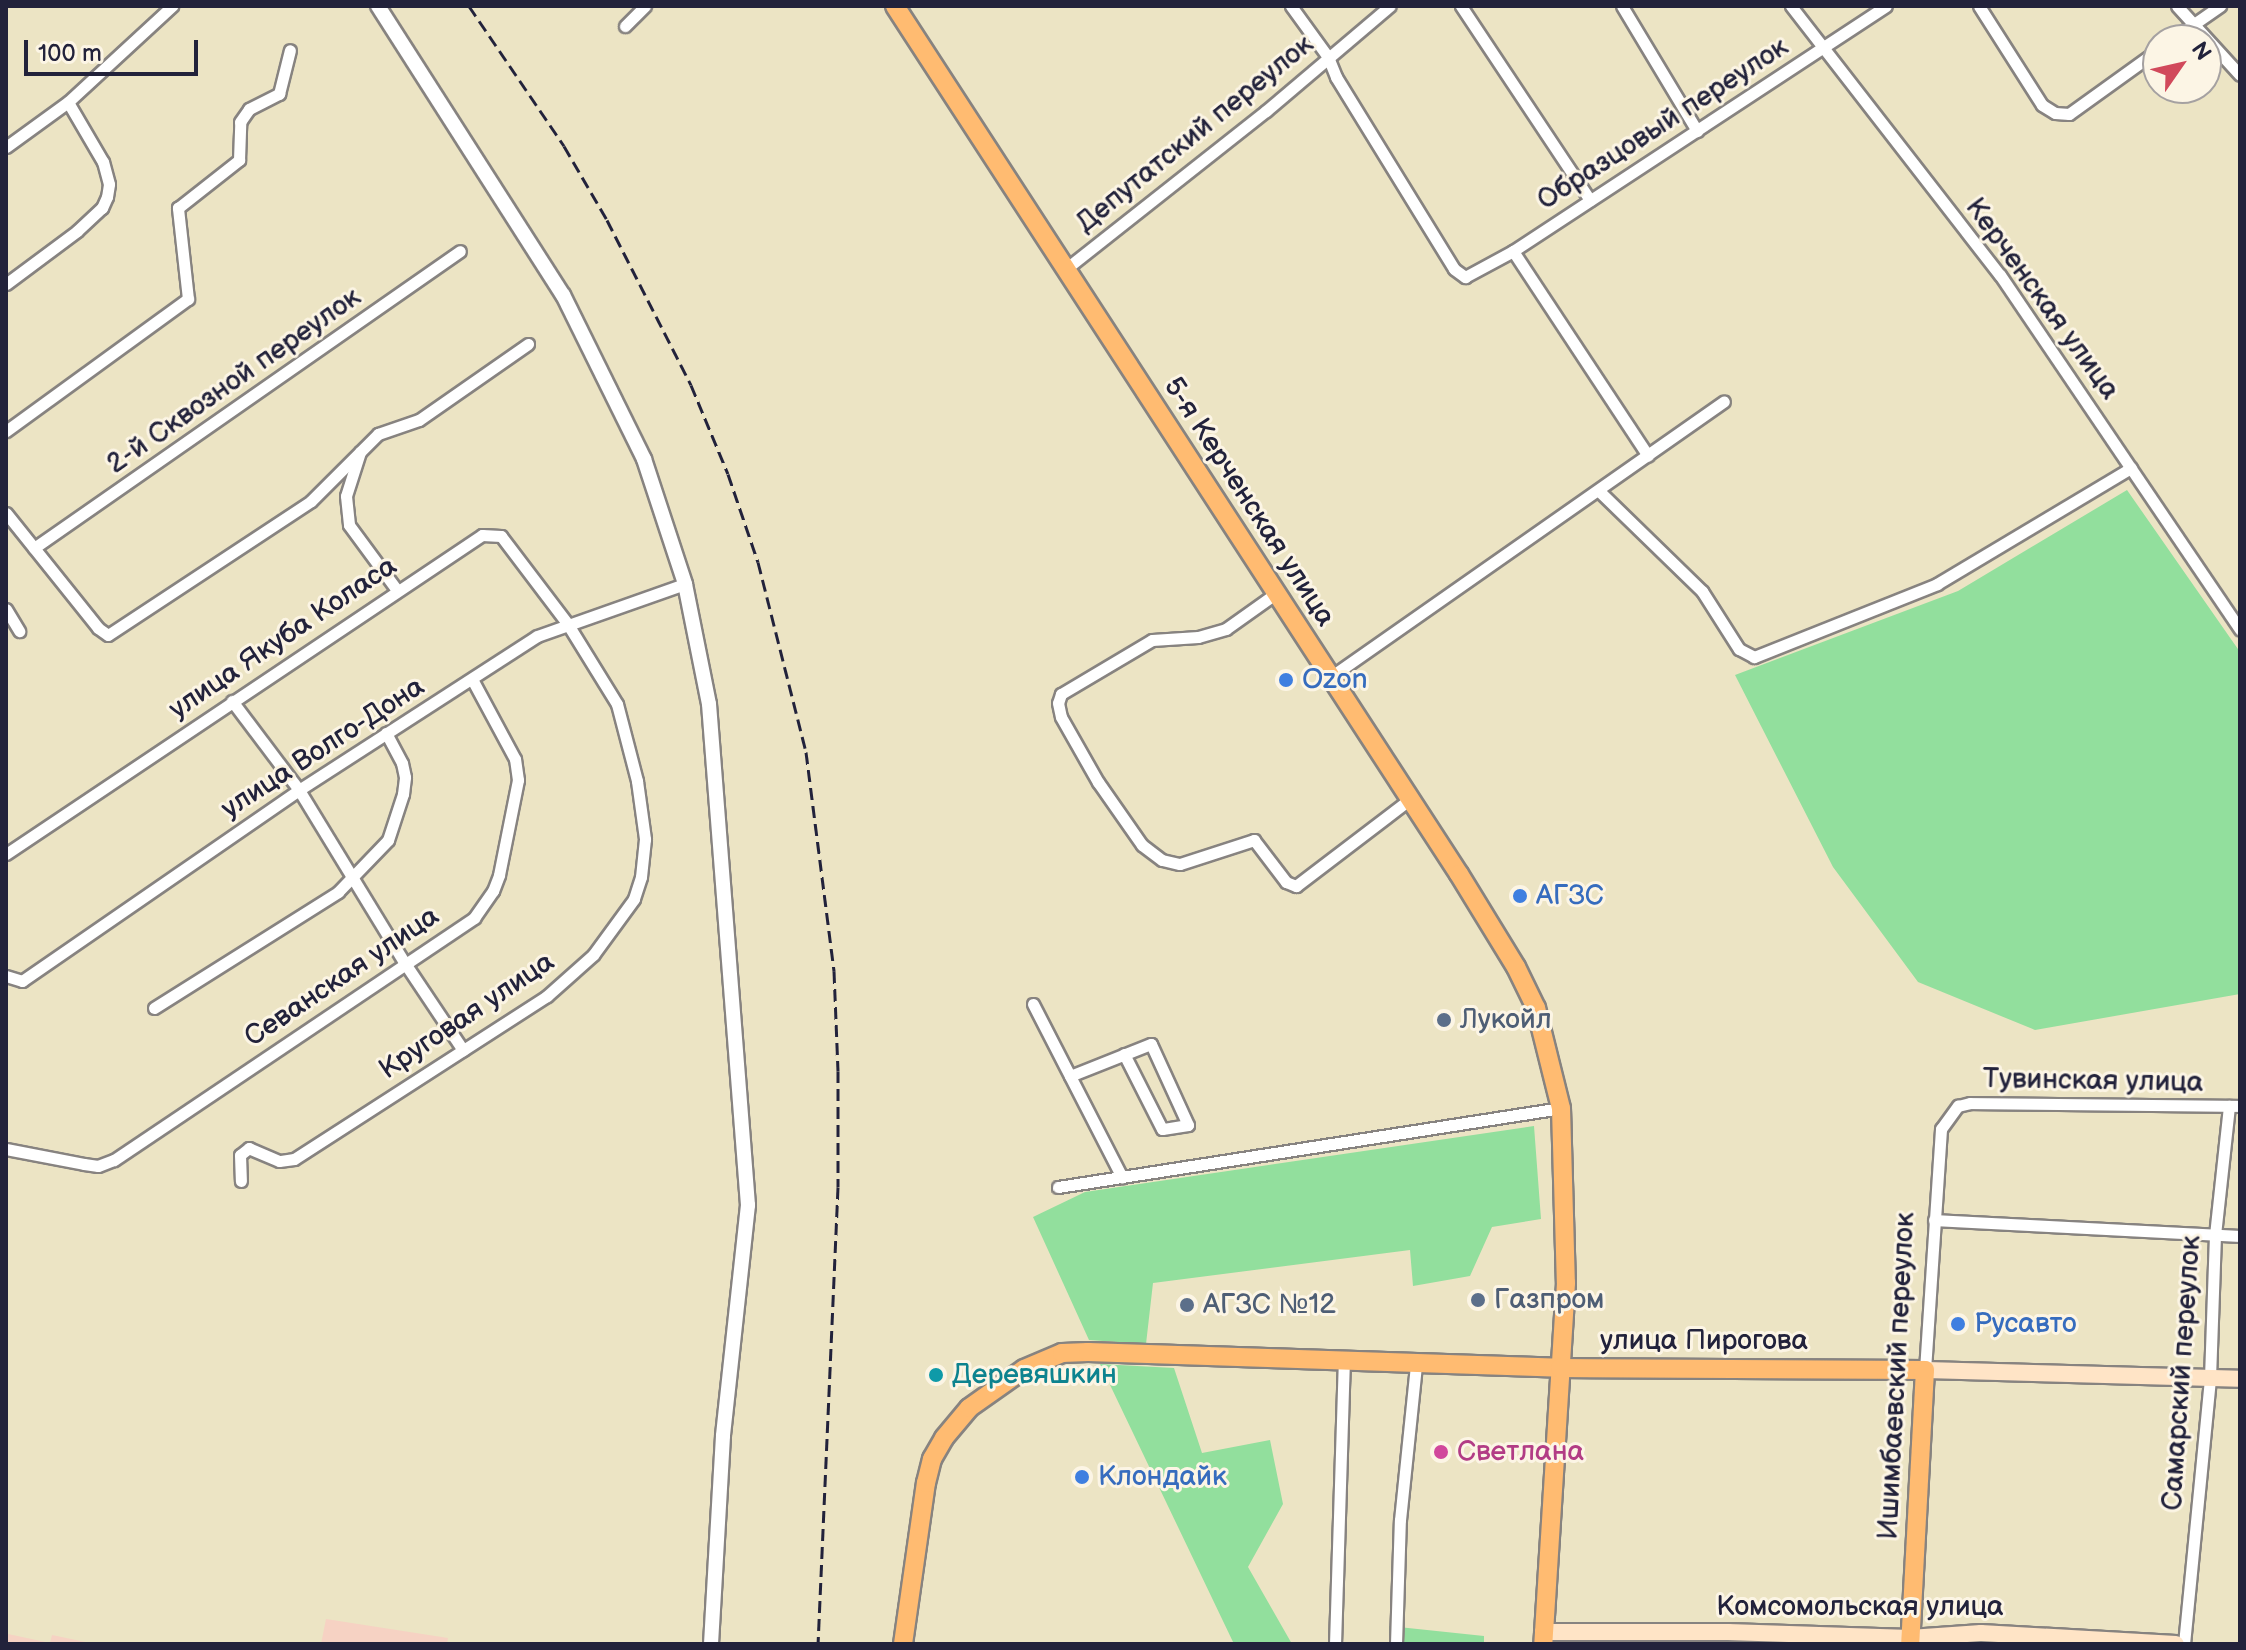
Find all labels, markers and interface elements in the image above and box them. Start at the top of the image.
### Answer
scale bar [28,24,202,74]
north arrow [2142,24,2222,104]
street label: Депутатский переулок [1070,28,1320,240]
street label: Образцовый переулок [1531,30,1795,218]
text: N [2185,37,2216,66]
text: 100 m [38,39,102,68]
street label: Керченская улица [1958,192,2126,406]
street label: 2-й Сквозной переулок [101,281,367,481]
street label: 5-я Керченская улица [1156,371,1342,633]
street label: улица Якуба Коласа [163,549,403,727]
place label: Ozon [1302,663,1368,697]
street label: улица Волго-Дона [215,670,431,826]
marker: Ozon [1277,671,1295,689]
place label: АГЗС [1536,879,1604,913]
marker: АГЗС [1511,887,1529,905]
street label: Севанская улица [239,900,445,1054]
street label: Круговая улица [373,945,561,1087]
place label: Лукойл [1460,1003,1552,1037]
marker: Лукойл [1435,1011,1453,1029]
street label: Тувинская улица [1982,1062,2204,1100]
street label: Ишимбаевский переулок [1872,1211,1922,1541]
street label: Самарский переулок [2156,1234,2208,1512]
place label: Газпром [1494,1283,1605,1317]
place label: АГЗС №12 [1203,1288,1336,1322]
marker: Газпром [1469,1291,1487,1309]
marker: АГЗС №12 [1178,1296,1196,1314]
place label: Русавто [1974,1307,2077,1341]
marker: Русавто [1949,1315,1967,1333]
street label: улица Пирогова [1600,1324,1808,1358]
place label: Деревяшкин [952,1358,1117,1392]
marker: Деревяшкин [927,1366,945,1384]
place label: Светлана [1457,1435,1584,1469]
marker: Светлана [1432,1443,1450,1461]
place label: Клондайк [1098,1460,1227,1494]
marker: Клондайк [1073,1468,1091,1486]
street label: Комсомольская улица [1716,1590,2004,1624]

